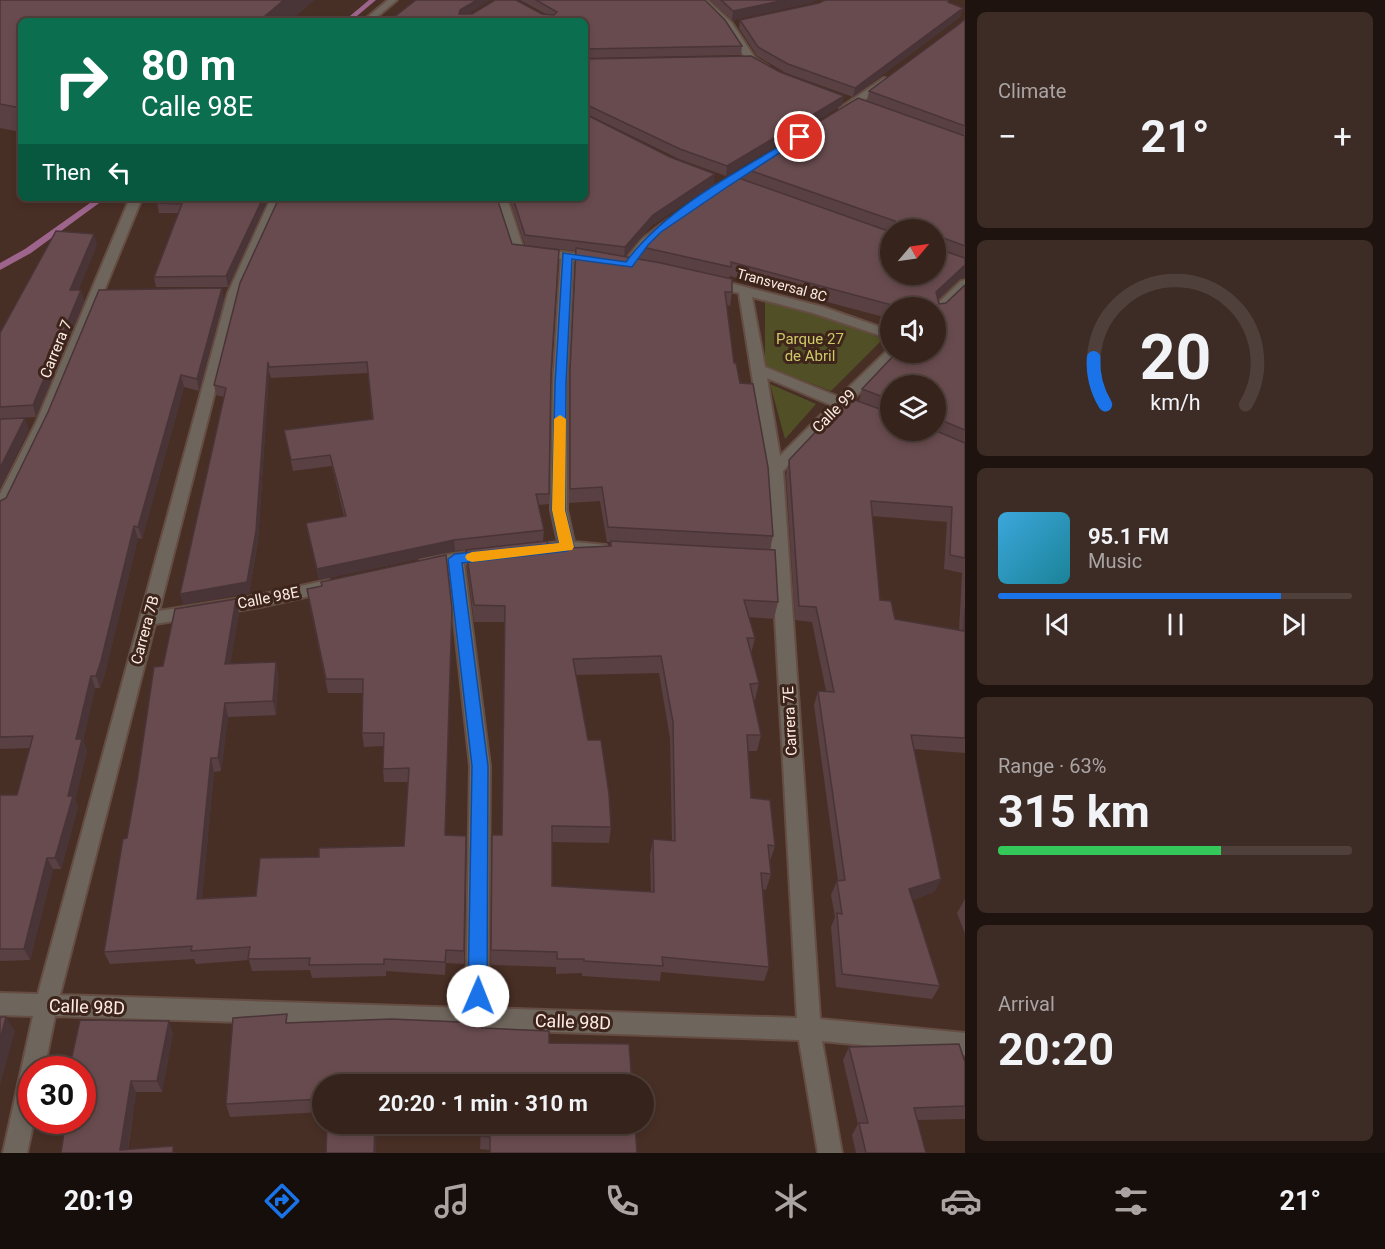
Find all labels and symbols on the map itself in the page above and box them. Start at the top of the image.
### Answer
pin [774,111,825,162]
north arrow [880,219,946,285]
street label: Transversal 8C [735,265,829,305]
street label: Carrera 7 [36,317,76,381]
park label: Parque 27 de Abril [776,330,844,365]
street label: Calle 99 [809,386,859,436]
street label: Calle 98E [236,583,301,613]
street label: Carrera 7B [127,594,163,666]
street label: Carrera 7E [779,685,801,756]
position arrow [446,964,510,1028]
street label: Calle 98D [49,995,126,1018]
street label: Calle 98D [535,1010,612,1033]
speed limit sign: 30 [18,1056,96,1134]

